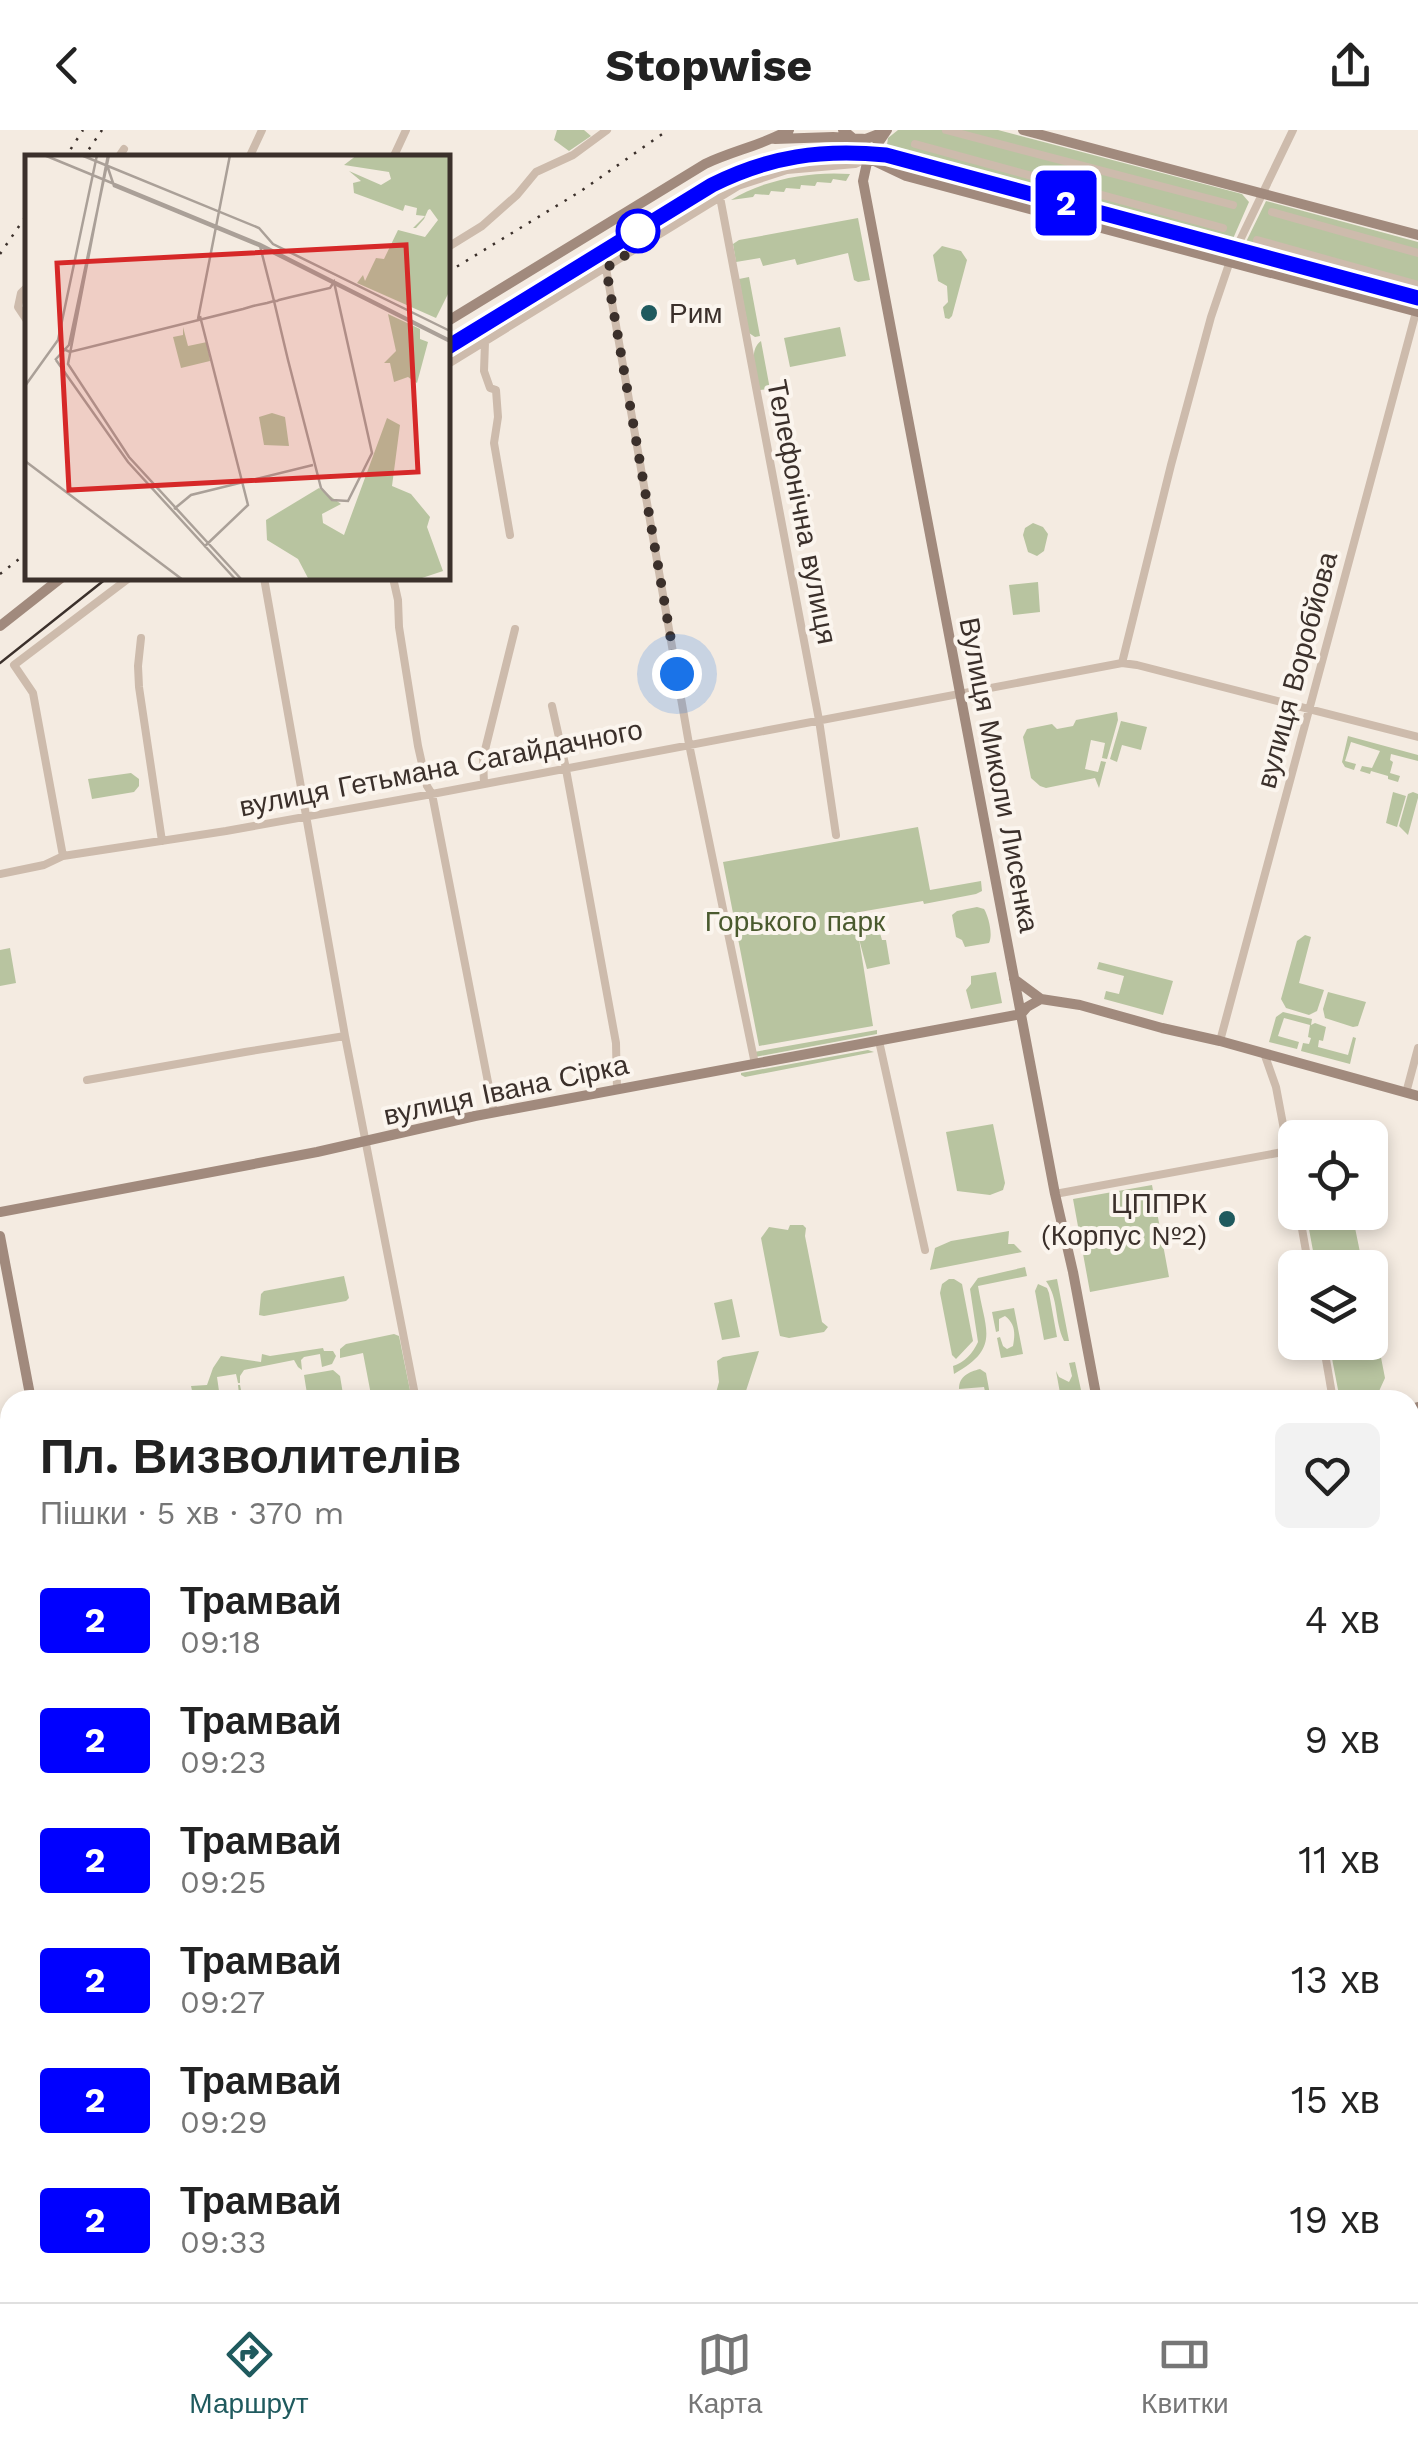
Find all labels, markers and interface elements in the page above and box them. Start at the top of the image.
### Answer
icon: back [40,38,95,93]
icon: share [1323,38,1378,93]
text: Stopwise [606,39,812,92]
inset map [25,155,450,580]
line badge: 2 [1034,170,1098,236]
text: 2 [1056,182,1076,224]
unlabelled marker [617,210,659,252]
place label: Рим [669,297,723,330]
marker: Рим [638,302,660,324]
street label: Телефонічна вулиця [760,377,844,647]
street label: вулиця Воробйова [1250,548,1345,792]
street label: Вулиця Миколи Лисенка [952,615,1046,936]
your location [652,649,702,699]
street label: вулиця Гетьмана Сагайдачного [237,713,645,823]
park label: Горького парк [705,905,886,938]
street label: вулиця Івана Сірка [381,1048,632,1132]
map controls [1278,1120,1388,1360]
button: locate [1278,1120,1388,1230]
place label: ЦППРК (Корпус №2) [1041,1187,1208,1252]
marker: ЦППРК (Корпус №2) [1216,1208,1238,1230]
button: layers [1278,1250,1388,1360]
button: heart [1275,1423,1380,1528]
text: Пл. Визволителів [40,1428,461,1485]
text: Пішки · 5 хв · 370 m [40,1494,344,1532]
text: Трамвай [180,1579,342,1623]
text: 4 хв [1305,1598,1380,1642]
text: 2 [85,1599,105,1641]
text: 09:18 [180,1623,261,1661]
text: Трамвай [180,1699,342,1743]
text: 9 хв [1304,1718,1380,1762]
text: 2 [85,1719,105,1761]
text: 09:23 [180,1743,266,1781]
text: Трамвай [180,1819,342,1863]
text: 11 хв [1298,1838,1380,1882]
text: 2 [85,1839,105,1881]
text: 09:25 [180,1863,266,1901]
text: Трамвай [180,1939,342,1983]
text: 13 хв [1291,1958,1380,2002]
text: 2 [85,1959,105,2001]
text: 09:27 [180,1983,265,2021]
text: Трамвай [180,2059,342,2103]
text: 15 хв [1291,2078,1380,2122]
text: 2 [85,2079,105,2121]
text: 09:29 [180,2103,268,2141]
text: Трамвай [180,2179,342,2223]
text: 19 хв [1290,2198,1380,2242]
text: 2 [85,2199,105,2241]
text: 09:33 [180,2223,266,2261]
tab: Маршрут [189,2327,309,2420]
tab: Карта [687,2327,762,2420]
tab: Квитки [1141,2327,1229,2420]

